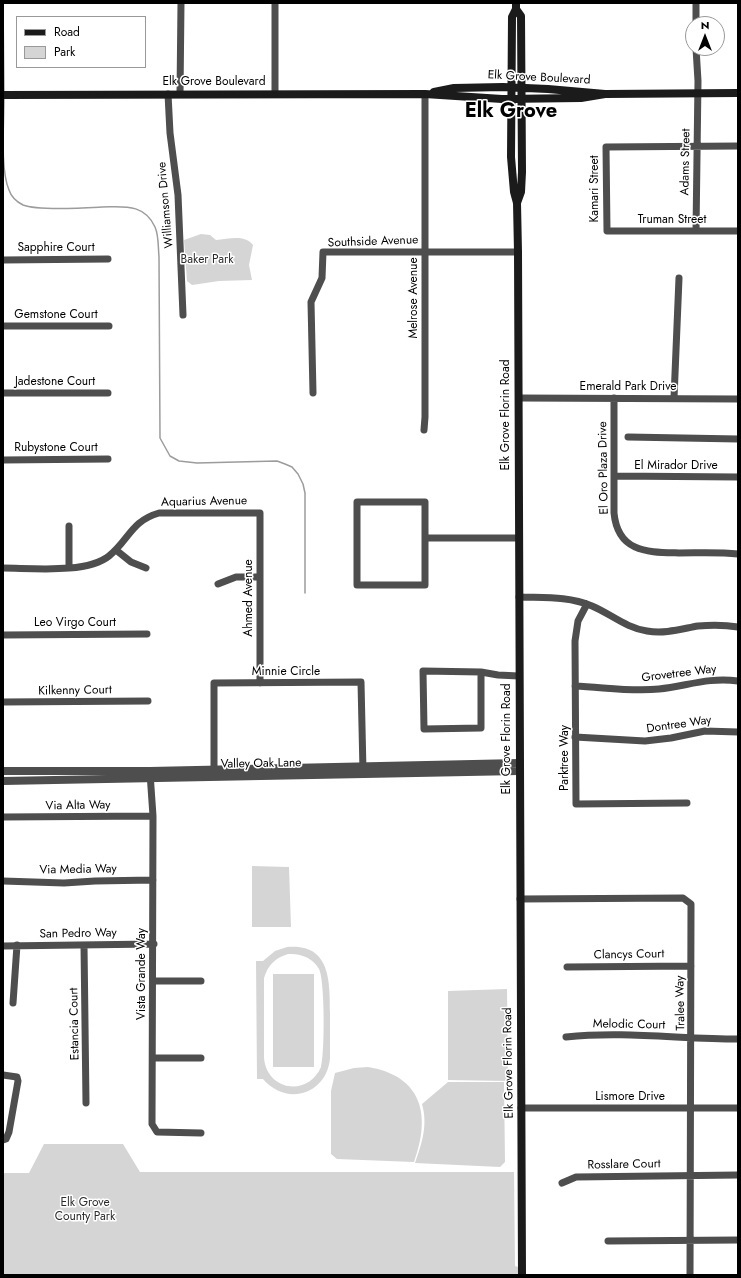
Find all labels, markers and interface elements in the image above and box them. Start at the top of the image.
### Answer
legend [16,16,146,68]
north arrow [685,16,725,56]
text: N [701,17,709,33]
text: Road [54,23,80,41]
text: Park [54,43,75,61]
street label: Elk Grove Boulevard [487,68,591,88]
street label: Elk Grove Boulevard [162,75,266,89]
district label: Elk Grove [465,100,557,124]
street label: Adams Street [678,128,694,196]
street label: Kamari Street [588,155,602,223]
street label: Williamson Drive [155,161,177,249]
street label: Truman Street [638,213,706,227]
street label: Southside Avenue [327,233,419,251]
street label: Sapphire Court [17,241,95,255]
park label: Baker Park [181,253,233,267]
street label: Melrose Avenue [407,257,421,339]
street label: Gemstone Court [14,308,98,322]
street label: Elk Grove Florin Road [499,359,513,471]
street label: Jadestone Court [15,375,95,389]
street label: Emerald Park Drive [580,380,676,394]
street label: El Oro Plaza Drive [596,421,612,515]
street label: Rubystone Court [14,441,98,455]
street label: El Mirador Drive [634,459,718,473]
street label: Aquarius Avenue [161,494,247,510]
street label: Ahmed Avenue [242,559,256,637]
street label: Leo Virgo Court [34,616,116,630]
street label: Grovetree Way [641,662,717,686]
street label: Minnie Circle [252,665,320,679]
street label: Kilkenny Court [38,683,112,699]
street label: Elk Grove Florin Road [500,683,514,795]
street label: Dontree Way [646,713,712,737]
street label: Parktree Way [558,725,572,791]
street label: Valley Oak Lane [221,756,301,772]
street label: Via Alta Way [45,798,111,814]
street label: Via Media Way [39,862,117,878]
street label: San Pedro Way [39,926,117,942]
street label: Vista Grande Way [135,928,149,1020]
street label: Clancys Court [594,947,664,963]
street label: Tralee Way [673,975,689,1031]
street label: Estancia Court [67,988,83,1060]
street label: Elk Grove Florin Road [501,1007,517,1119]
street label: Melodic Court [593,1017,665,1033]
street label: Lismore Drive [595,1090,665,1104]
street label: Rosslare Court [587,1157,661,1173]
park label: Elk Grove County Park [55,1196,115,1224]

